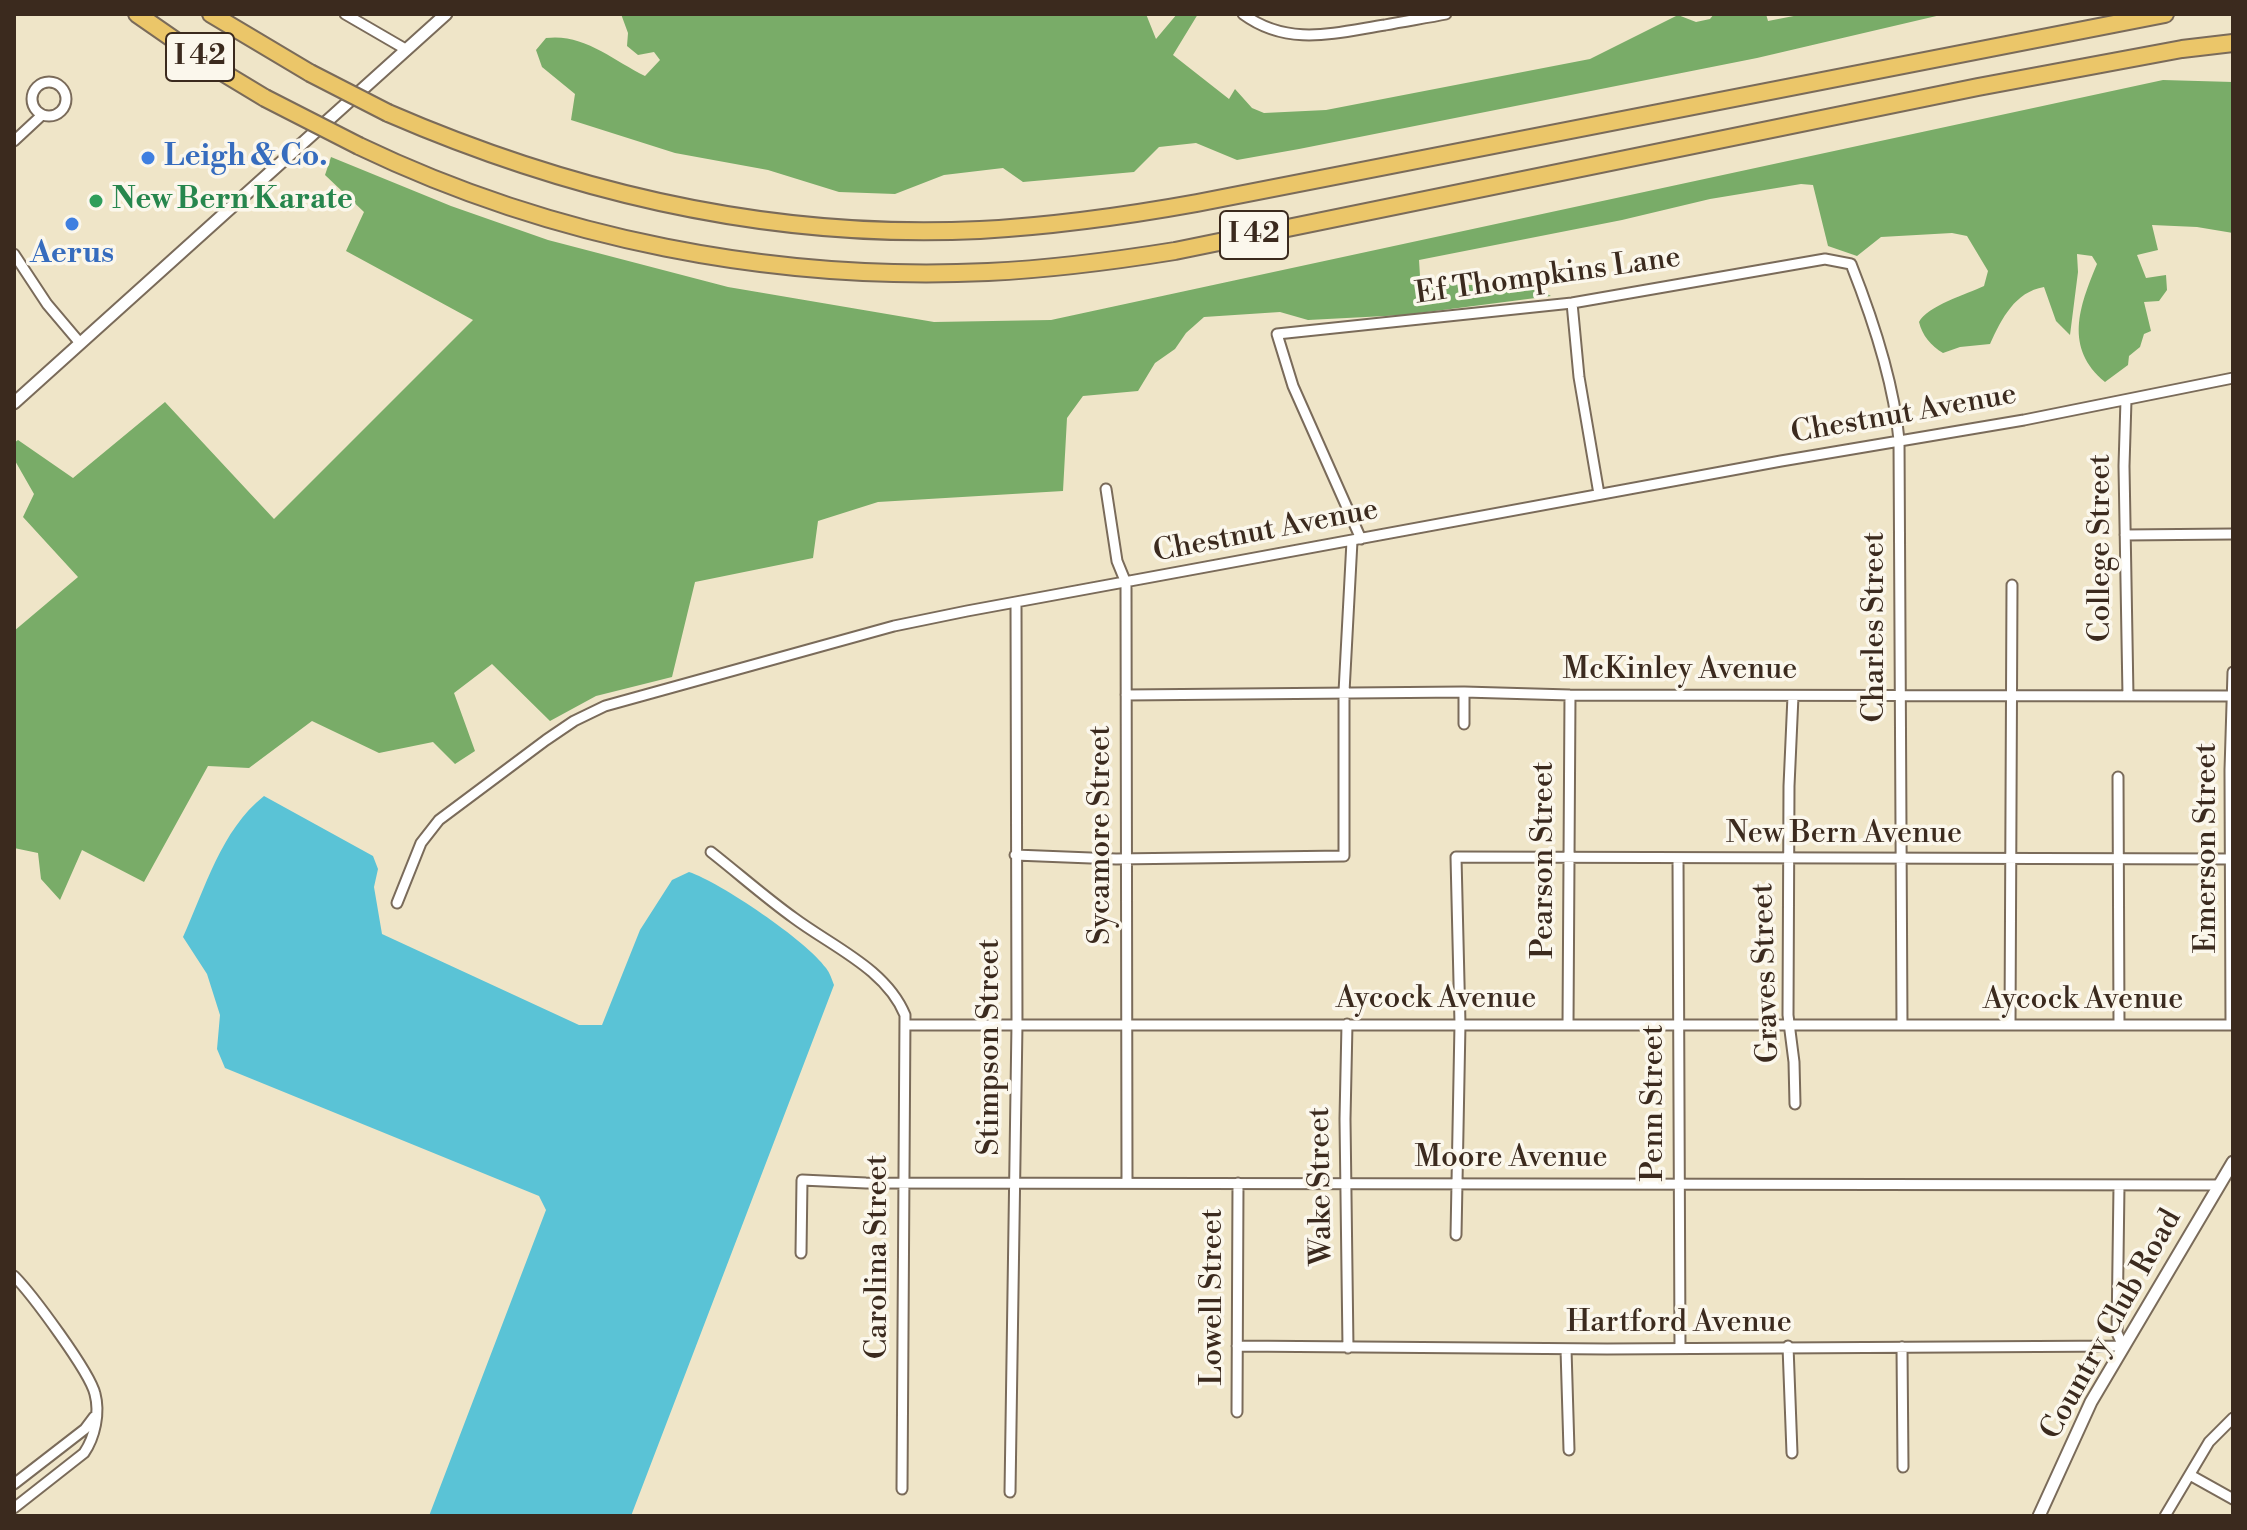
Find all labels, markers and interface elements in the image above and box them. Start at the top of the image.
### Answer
road number: I 42 [166,33,234,81]
place label: Leigh & Co. [164,140,328,176]
marker: Leigh & Co. [139,149,157,167]
place label: New Bern Karate [112,183,353,219]
marker: New Bern Karate [87,192,105,210]
road number: I 42 [1220,211,1288,259]
marker: Aerus [63,215,81,233]
place label: Aerus [30,237,114,273]
street label: Ef Thompkins Lane [1413,241,1683,313]
street label: Chestnut Avenue [1788,377,2020,453]
street label: College Street [2084,454,2120,642]
street label: Chestnut Avenue [1151,493,1381,571]
street label: Charles Street [1858,532,1894,722]
street label: McKinley Avenue [1563,653,1797,689]
street label: Sycamore Street [1084,725,1120,945]
street label: Emerson Street [2190,743,2226,953]
street label: Pearson Street [1527,761,1563,959]
street label: New Bern Avenue [1726,817,1962,853]
street label: Graves Street [1746,882,1788,1064]
street label: Stimpson Street [973,939,1009,1155]
street label: Aycock Avenue [1336,982,1536,1018]
street label: Aycock Avenue [1983,983,2183,1019]
street label: Penn Street [1637,1024,1673,1182]
street label: Wake Street [1303,1106,1341,1266]
street label: Moore Avenue [1414,1141,1608,1177]
street label: Carolina Street [861,1155,897,1359]
street label: Country Club Road [2034,1204,2190,1446]
street label: Lowell Street [1196,1208,1232,1386]
street label: Hartford Avenue [1566,1306,1792,1342]

